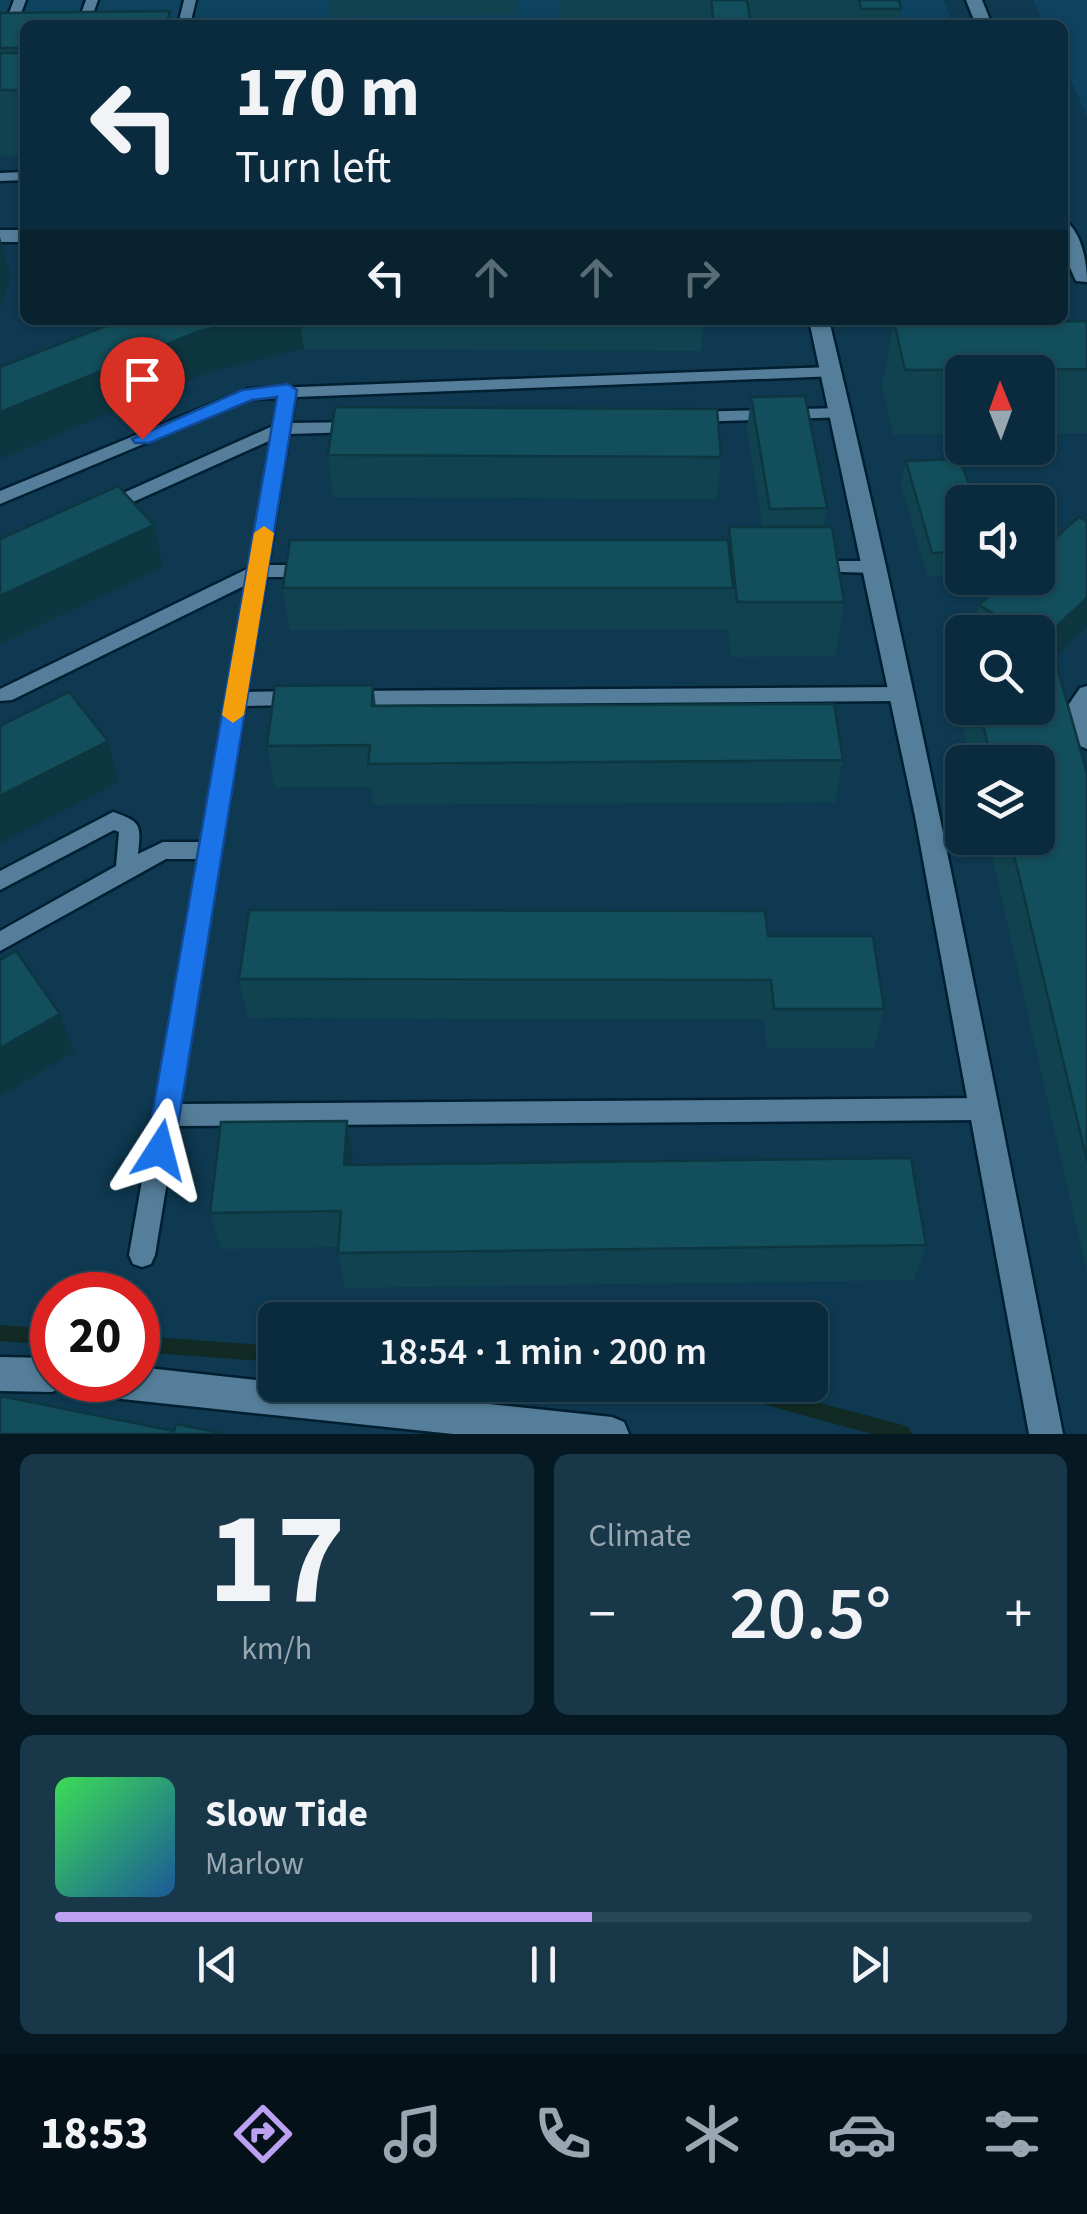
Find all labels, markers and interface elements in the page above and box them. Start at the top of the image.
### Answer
text: 170 m [235,43,420,143]
icon: left [70,60,200,190]
text: Turn left [235,136,391,200]
icon: left [359,250,414,305]
icon: ahead [464,250,519,305]
icon: ahead [569,250,624,305]
icon: right [674,250,729,305]
pin [100,337,185,440]
icon: arrive [115,352,170,407]
north arrow [945,355,1055,465]
map controls [945,355,1055,855]
button: sound [945,485,1055,595]
button: search [945,615,1055,725]
button: layers [945,745,1055,855]
position arrow [108,1098,212,1202]
speed limit sign: 20 [30,1272,160,1402]
text: 18:54 · 1 min · 200 m [379,1325,707,1379]
text: 17 [208,1468,345,1653]
text: Climate [589,1513,691,1559]
text: 20.5° [729,1561,891,1668]
text: − [589,1576,616,1654]
text: + [1005,1576,1032,1654]
text: km/h [241,1626,312,1672]
text: Slow Tide [205,1787,368,1841]
text: Marlow [205,1841,304,1887]
icon: previous [190,1937,245,1992]
icon: pause [516,1937,571,1992]
icon: next [842,1937,897,1992]
icon: directions [228,2099,298,2169]
icon: music [378,2099,448,2169]
icon: phone [528,2099,598,2169]
icon: climate [677,2099,747,2169]
icon: car [827,2099,897,2169]
icon: filters [977,2099,1047,2169]
text: 18:53 [40,2102,148,2166]

